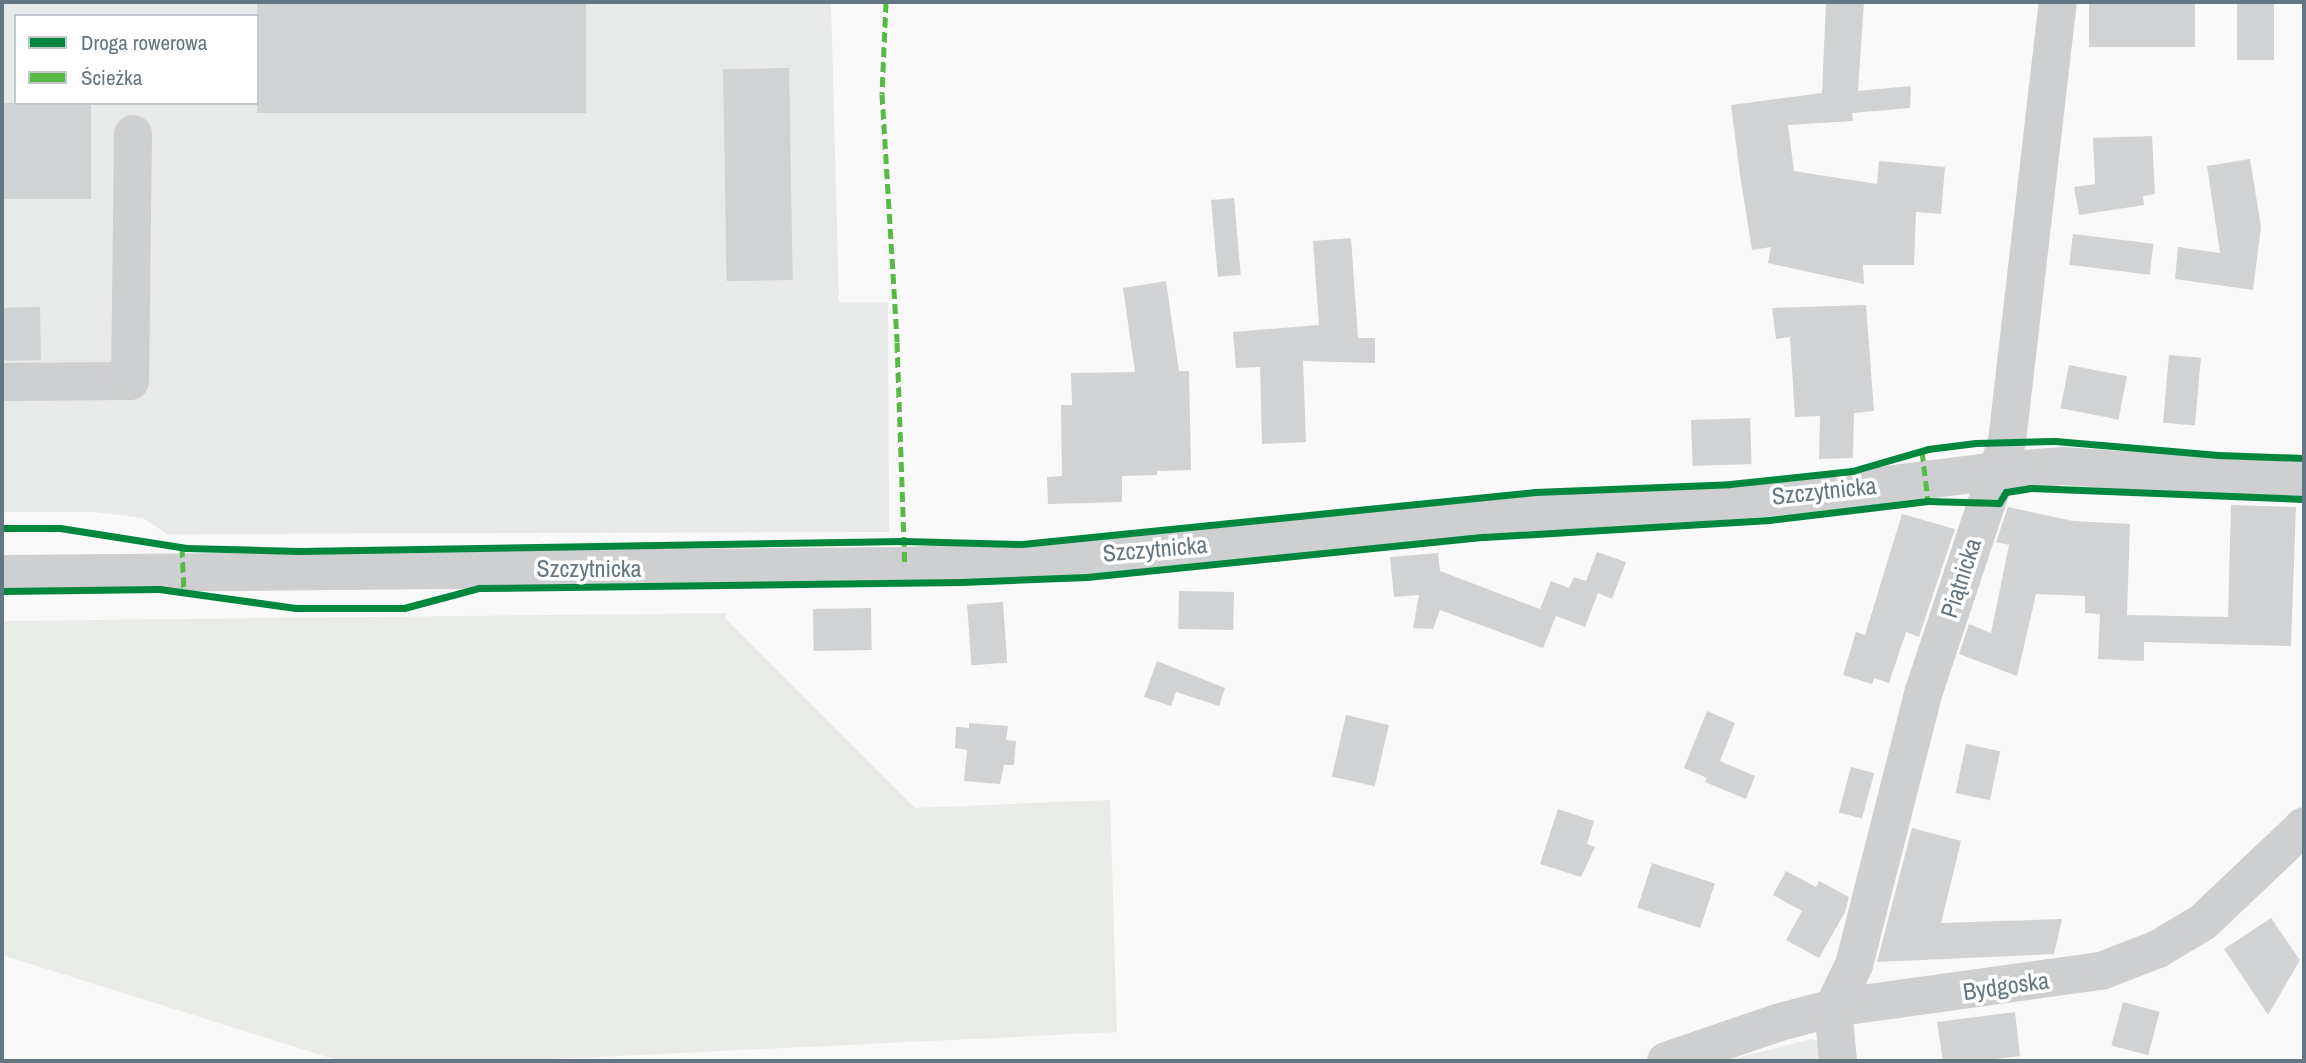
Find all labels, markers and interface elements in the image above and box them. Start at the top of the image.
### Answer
legend [14,14,259,105]
text: Droga rowerowa [81,28,207,57]
text: Ścieżka [81,63,142,92]
street label: Szczytnicka [1770,471,1878,511]
street label: Szczytnicka [1101,530,1209,568]
street label: Piątnicka [1935,535,1987,621]
street label: Szczytnicka [537,555,641,583]
street label: Bydgoska [1961,966,2051,1006]

